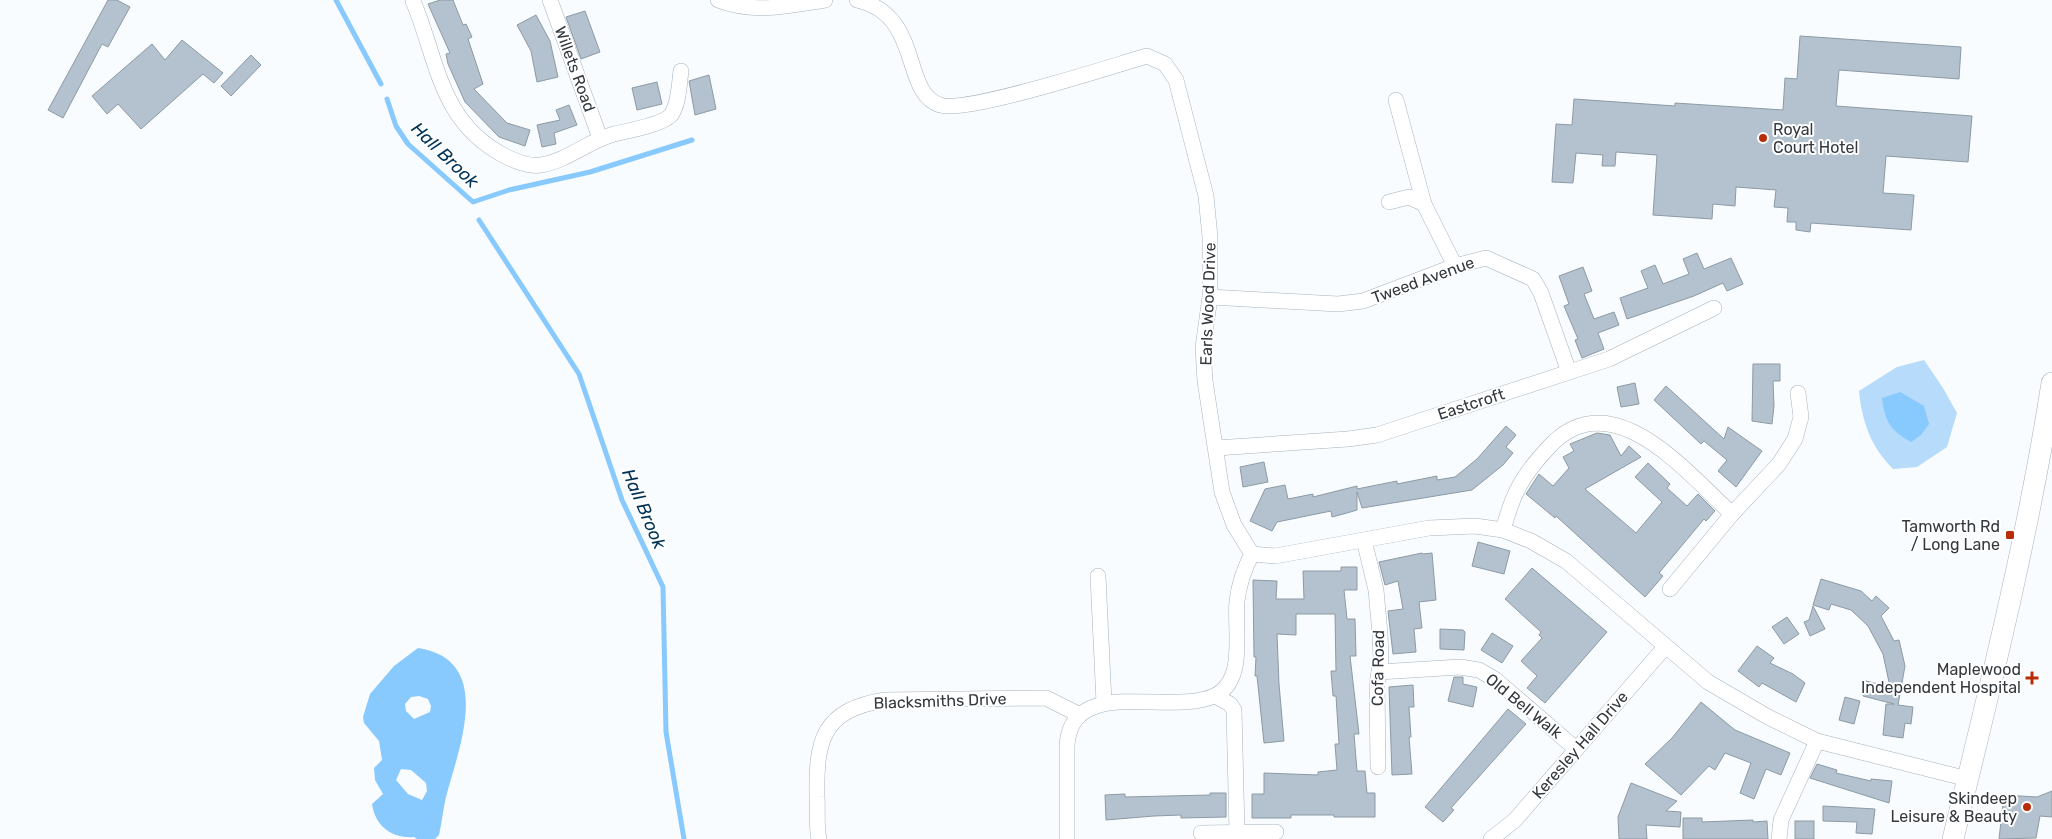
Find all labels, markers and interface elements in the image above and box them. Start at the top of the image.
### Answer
street label: Willets Road [551,24,599,114]
water label: Hall Brook [407,117,484,193]
place label: Royal Court Hotel [1773,120,1858,157]
marker: Royal Court Hotel [1757,132,1769,144]
street label: Earls Wood Drive [1196,242,1220,366]
street label: Tweed Avenue [1369,253,1477,307]
street label: Eastcroft [1435,384,1507,424]
water label: Hall Brook [617,465,671,553]
place label: Tamworth Rd / Long Lane [1902,517,2000,554]
marker: Tamworth Rd / Long Lane [2004,529,2016,541]
street label: Cofa Road [1368,630,1388,706]
place label: Maplewood Independent Hospital [1861,660,2021,697]
street label: Old Bell Walk [1482,669,1567,743]
marker: Maplewood Independent Hospital [2025,671,2039,685]
street label: Keresley Hall Drive [1528,687,1632,803]
street label: Blacksmiths Drive [873,689,1007,713]
place label: Skindeep Leisure & Beauty [1891,789,2017,826]
marker: Skindeep Leisure & Beauty [2021,801,2033,813]

